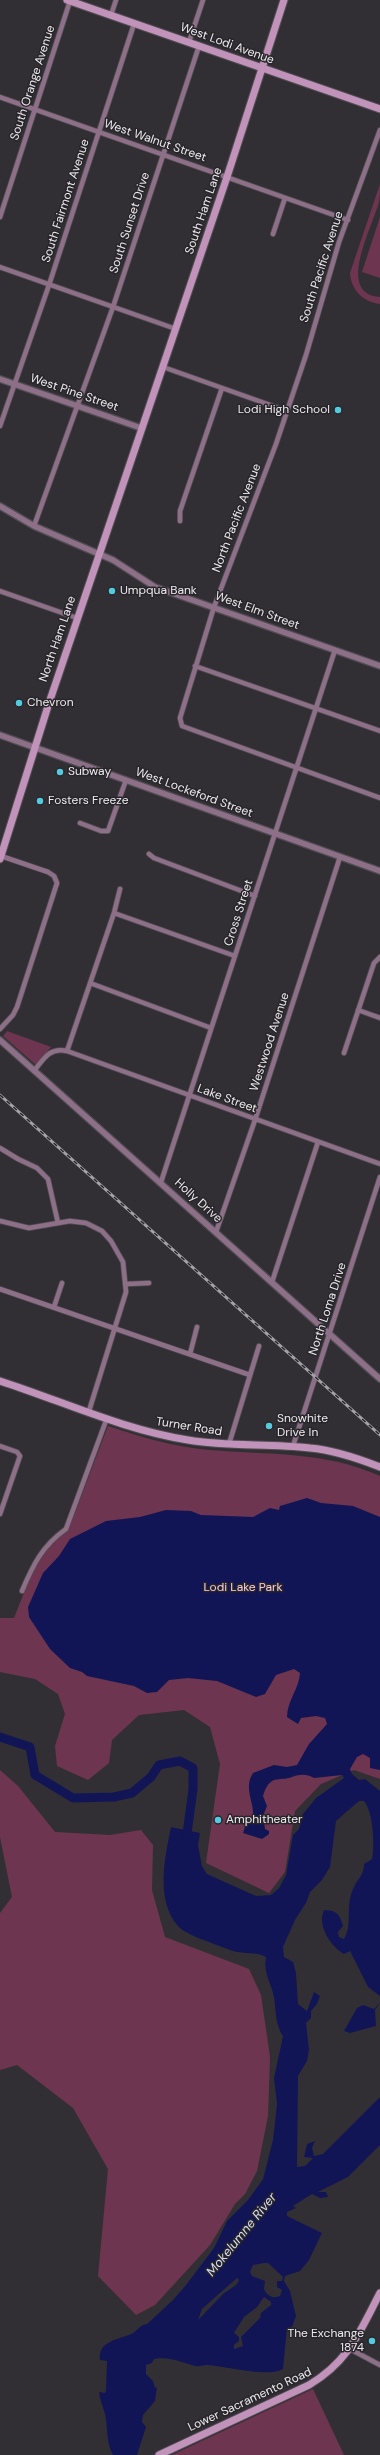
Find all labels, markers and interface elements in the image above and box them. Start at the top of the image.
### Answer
street label: West Lodi Avenue [178,20,276,68]
street label: South Orange Avenue [8,24,58,142]
street label: West Walnut Street [102,117,208,165]
street label: South Fairmont Avenue [39,137,93,265]
street label: South Ham Lane [182,166,226,256]
street label: South Sunset Drive [107,171,153,275]
street label: South Pacific Avenue [297,209,347,325]
street label: West Pine Street [28,371,120,415]
place label: Lodi High School [238,403,330,417]
marker: Lodi High School [333,405,343,415]
street label: North Pacific Avenue [210,462,264,574]
place label: Umpqua Bank [120,584,197,598]
marker: Umpqua Bank [107,586,117,596]
street label: West Elm Street [213,589,301,633]
street label: North Ham Lane [37,594,79,684]
place label: Chevron [27,696,74,710]
marker: Chevron [14,698,24,708]
place label: Subway [68,765,111,779]
street label: West Lockeford Street [133,765,255,821]
marker: Subway [55,767,65,777]
place label: Fosters Freeze [48,794,129,808]
marker: Fosters Freeze [35,796,45,806]
street label: Cross Street [221,878,257,948]
street label: Westwood Avenue [247,991,293,1093]
street label: Lake Street [195,1082,259,1116]
street label: Holly Drive [171,1176,225,1226]
street label: North Loma Drive [306,1261,350,1357]
place label: Snowhite Drive In [277,1412,328,1440]
street label: Turner Road [155,1415,223,1439]
marker: Snowhite Drive In [264,1421,274,1431]
park label: Lodi Lake Park [204,1581,282,1595]
place label: Amphitheater [226,1813,303,1827]
marker: Amphitheater [213,1815,223,1825]
water label: Mokelumne River [204,2190,280,2280]
place label: The Exchange 1874 [287,2327,364,2355]
marker: The Exchange 1874 [367,2336,377,2346]
street label: Lower Sacramento Road [186,2365,314,2435]

